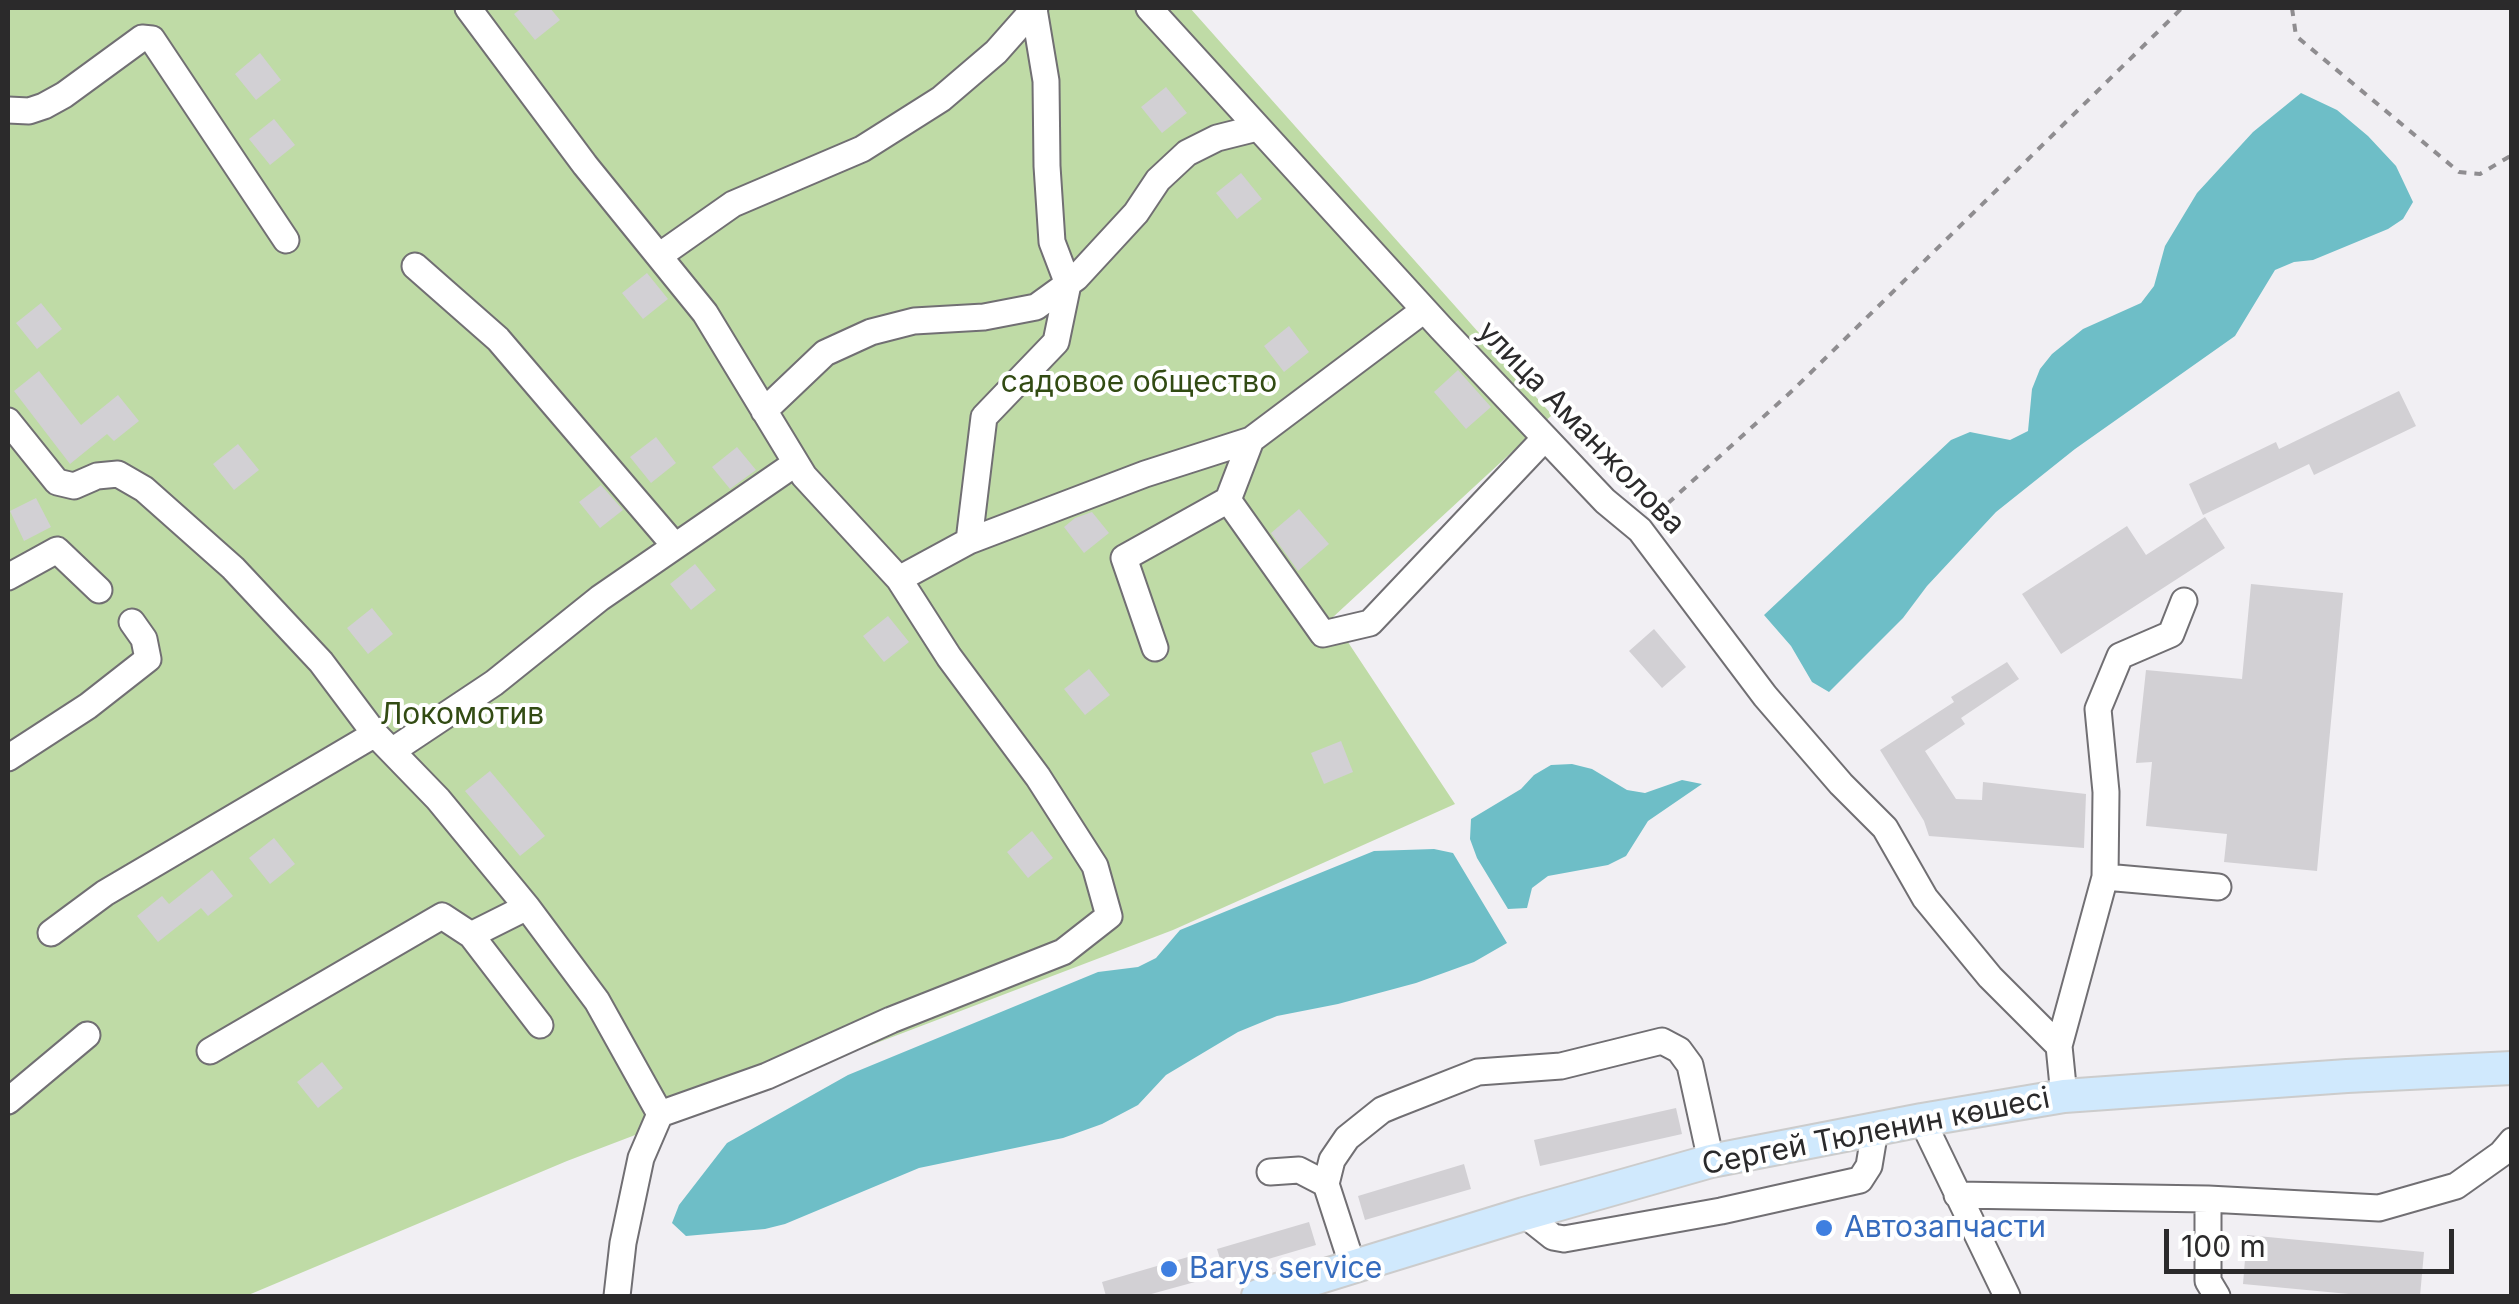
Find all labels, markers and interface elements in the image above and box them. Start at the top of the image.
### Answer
street label: улица Аманжолова [1470,314,1692,542]
park label: садовое общество [1001,365,1277,401]
park label: Локомотив [380,697,544,733]
street label: Сергей Тюленин көшесі [1699,1081,2053,1183]
scale bar [2169,1209,2459,1271]
place label: Автозапчасти [1844,1210,2046,1246]
marker: Автозапчасти [1813,1217,1835,1239]
text: 100 m [2181,1228,2266,1264]
place label: Barys service [1189,1251,1382,1287]
marker: Barys service [1158,1258,1180,1280]

